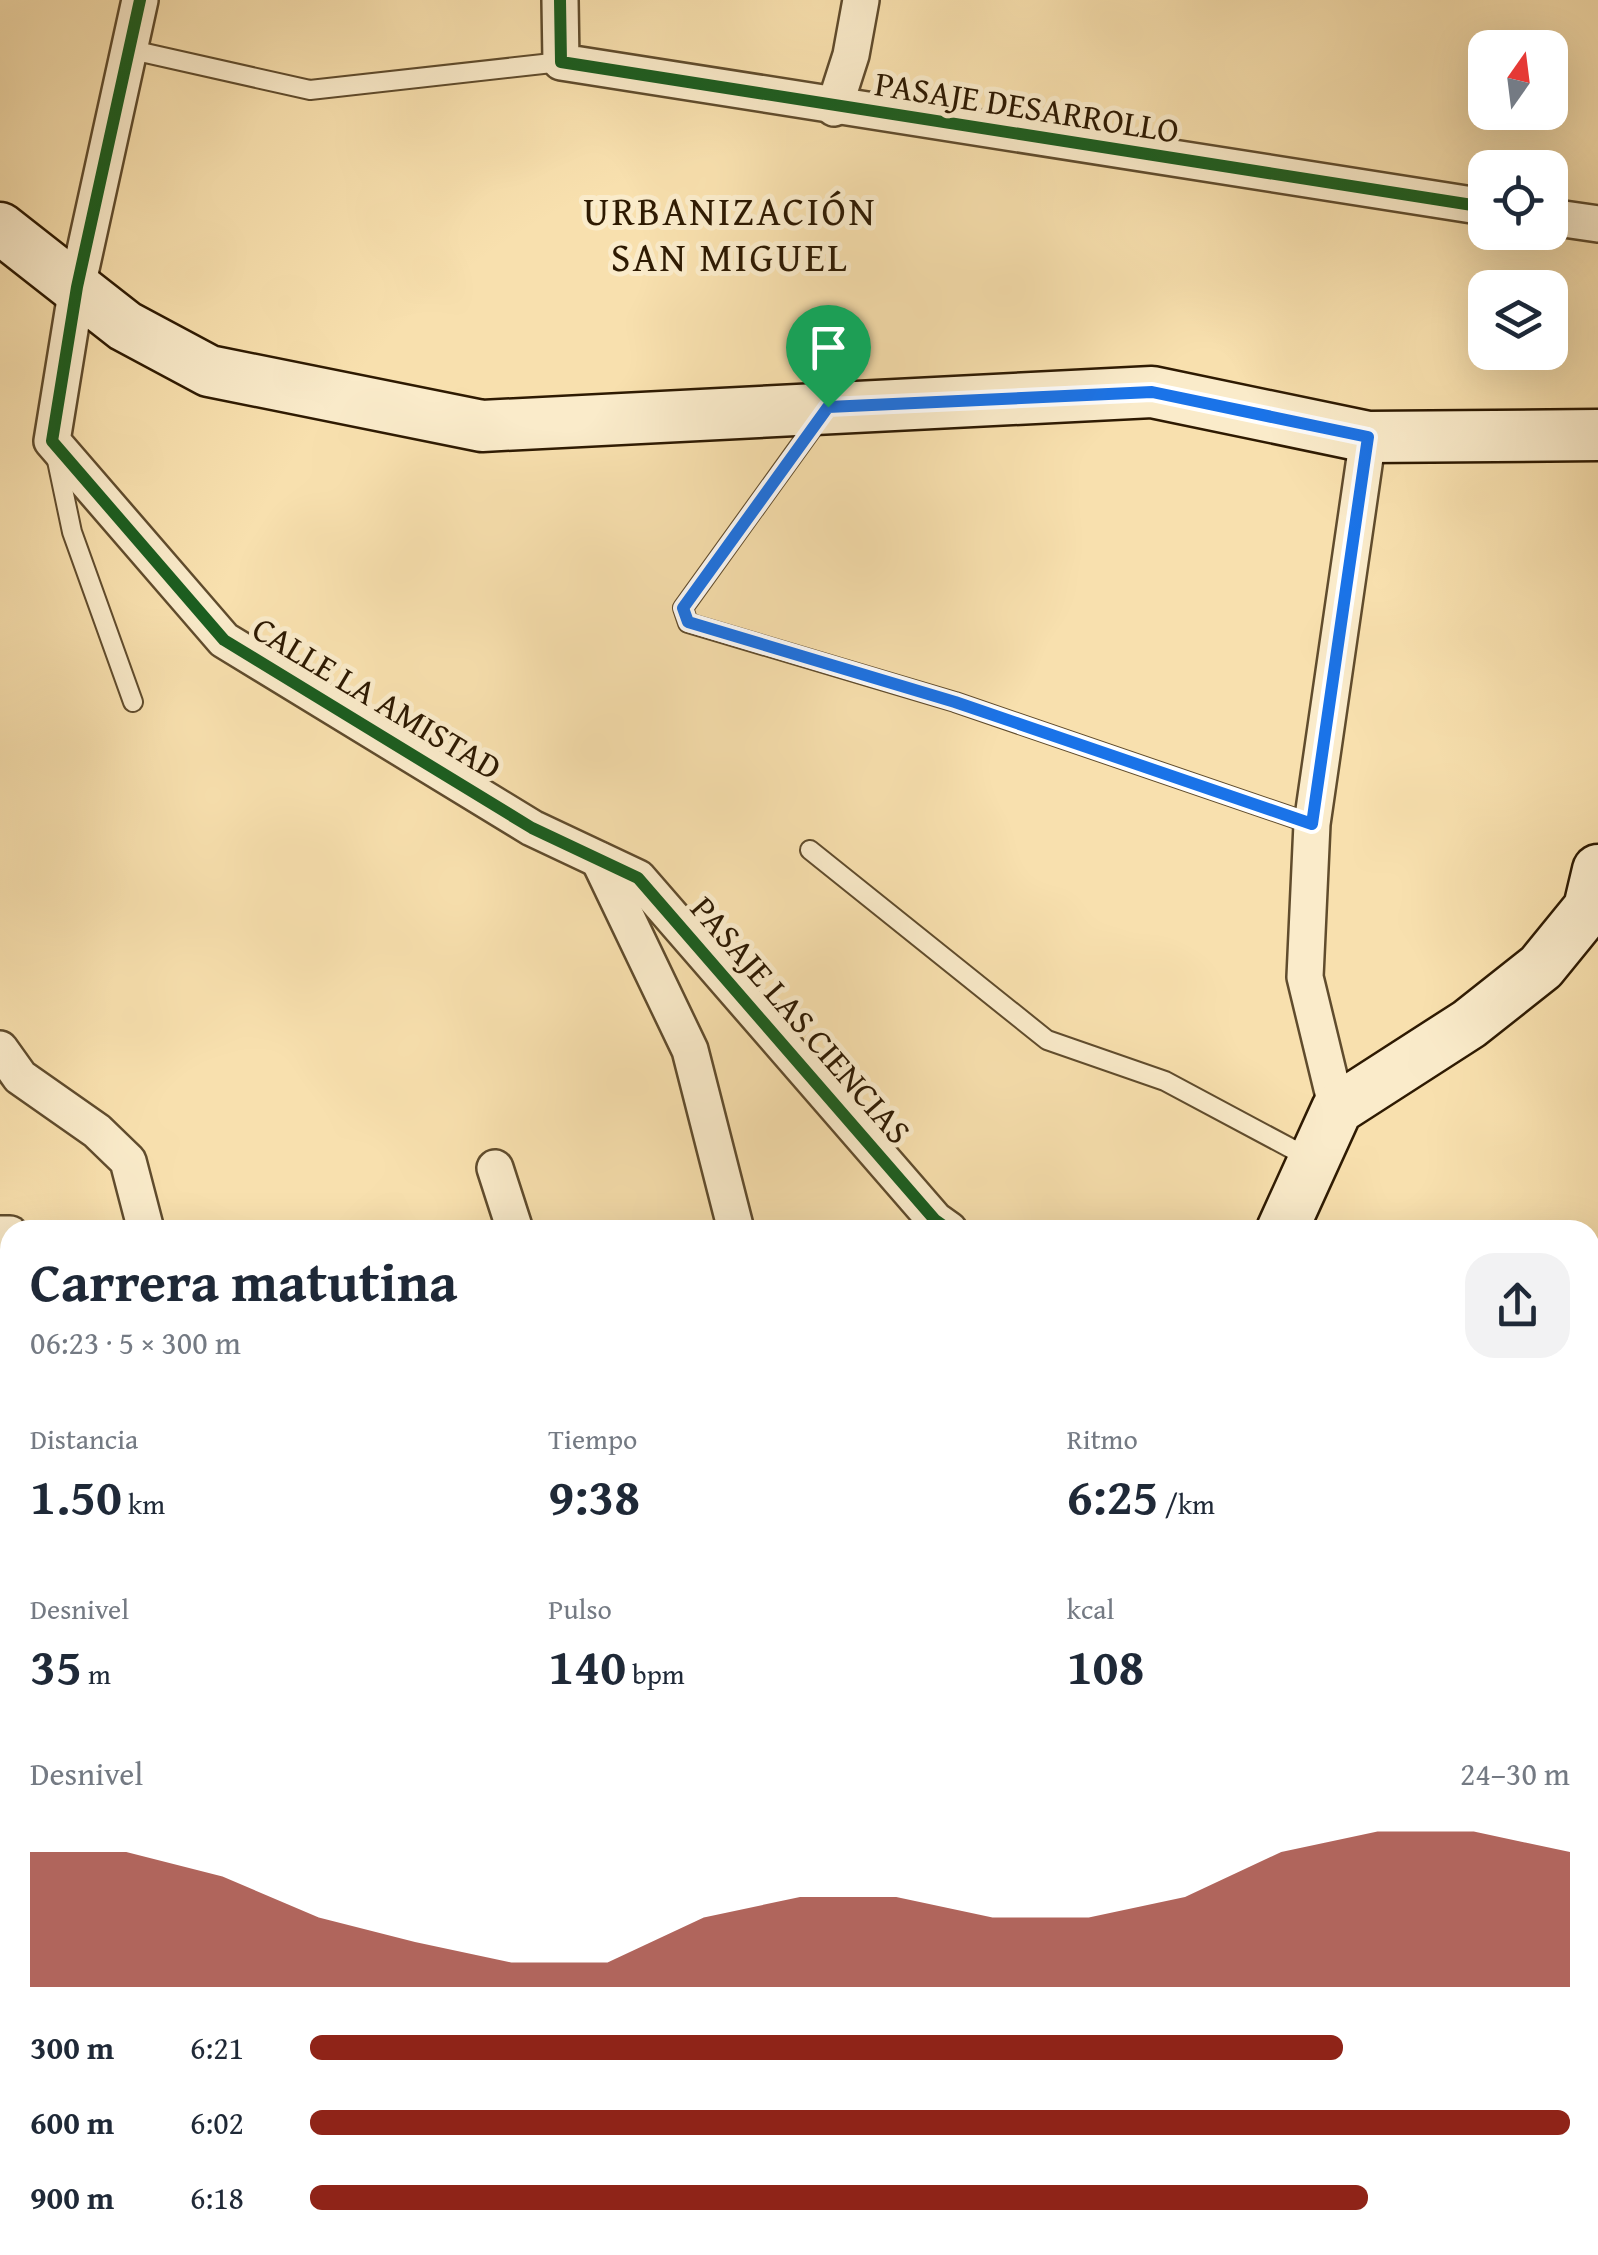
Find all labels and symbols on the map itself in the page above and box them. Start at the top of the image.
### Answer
north arrow [1468,30,1568,130]
street label: PASAJE DESARROLLO [872,57,1183,156]
district label: URBANIZACIÓN SAN MIGUEL [583,181,877,286]
pin [786,305,871,408]
street label: CALLE LA AMISTAD [243,603,511,792]
street label: PASAJE LAS CIENCIAS [679,884,924,1155]

